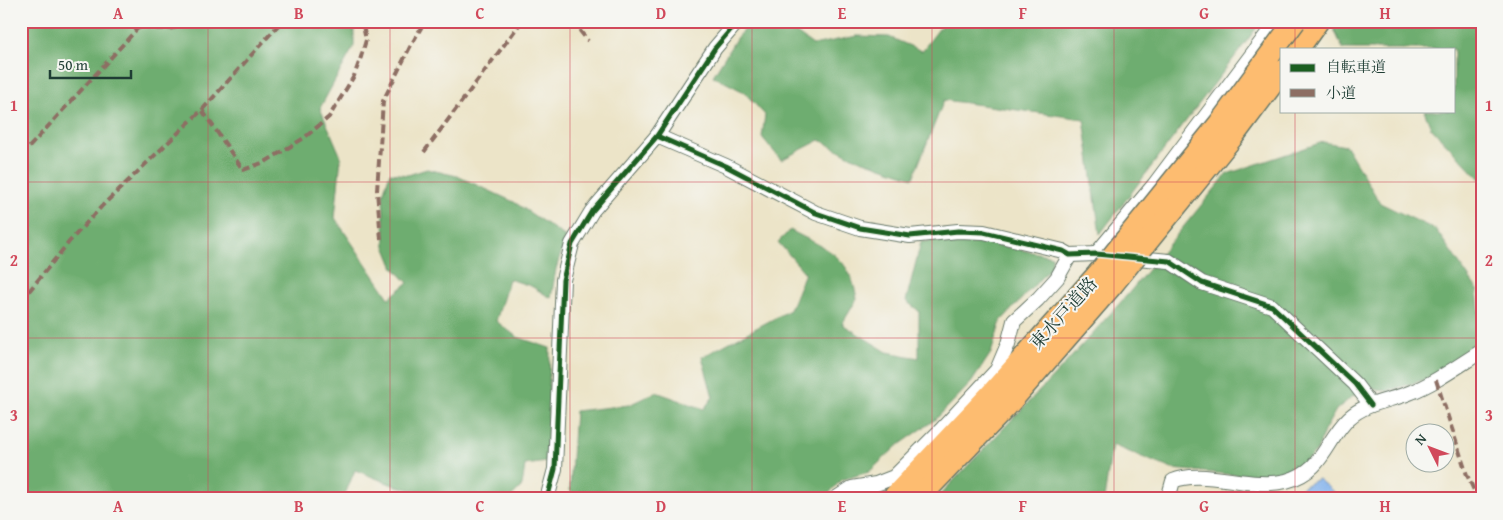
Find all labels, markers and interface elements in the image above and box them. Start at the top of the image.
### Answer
text: A [113,1,124,25]
text: B [294,1,304,25]
text: C [475,1,485,25]
text: D [656,1,666,25]
text: E [838,1,847,25]
text: F [1019,1,1027,25]
text: G [1199,1,1209,25]
text: H [1379,1,1391,25]
scale bar [50,48,131,80]
legend [1280,48,1456,112]
text: 50 m [58,54,89,75]
text: 自転車道 [1326,56,1386,77]
text: 小道 [1326,82,1356,103]
text: 1 [10,93,18,117]
text: 1 [1485,93,1493,117]
text: 2 [10,248,18,272]
text: 2 [1485,248,1493,272]
street label: 東水戸道路 [1023,271,1103,355]
text: 3 [10,403,18,427]
text: 3 [1485,403,1493,427]
north arrow [1406,422,1456,472]
text: N [1410,429,1431,449]
text: A [113,494,124,518]
text: B [294,494,304,518]
text: C [475,494,485,518]
text: D [656,494,666,518]
text: E [838,494,847,518]
text: F [1019,494,1027,518]
text: G [1199,494,1209,518]
text: H [1379,494,1391,518]

